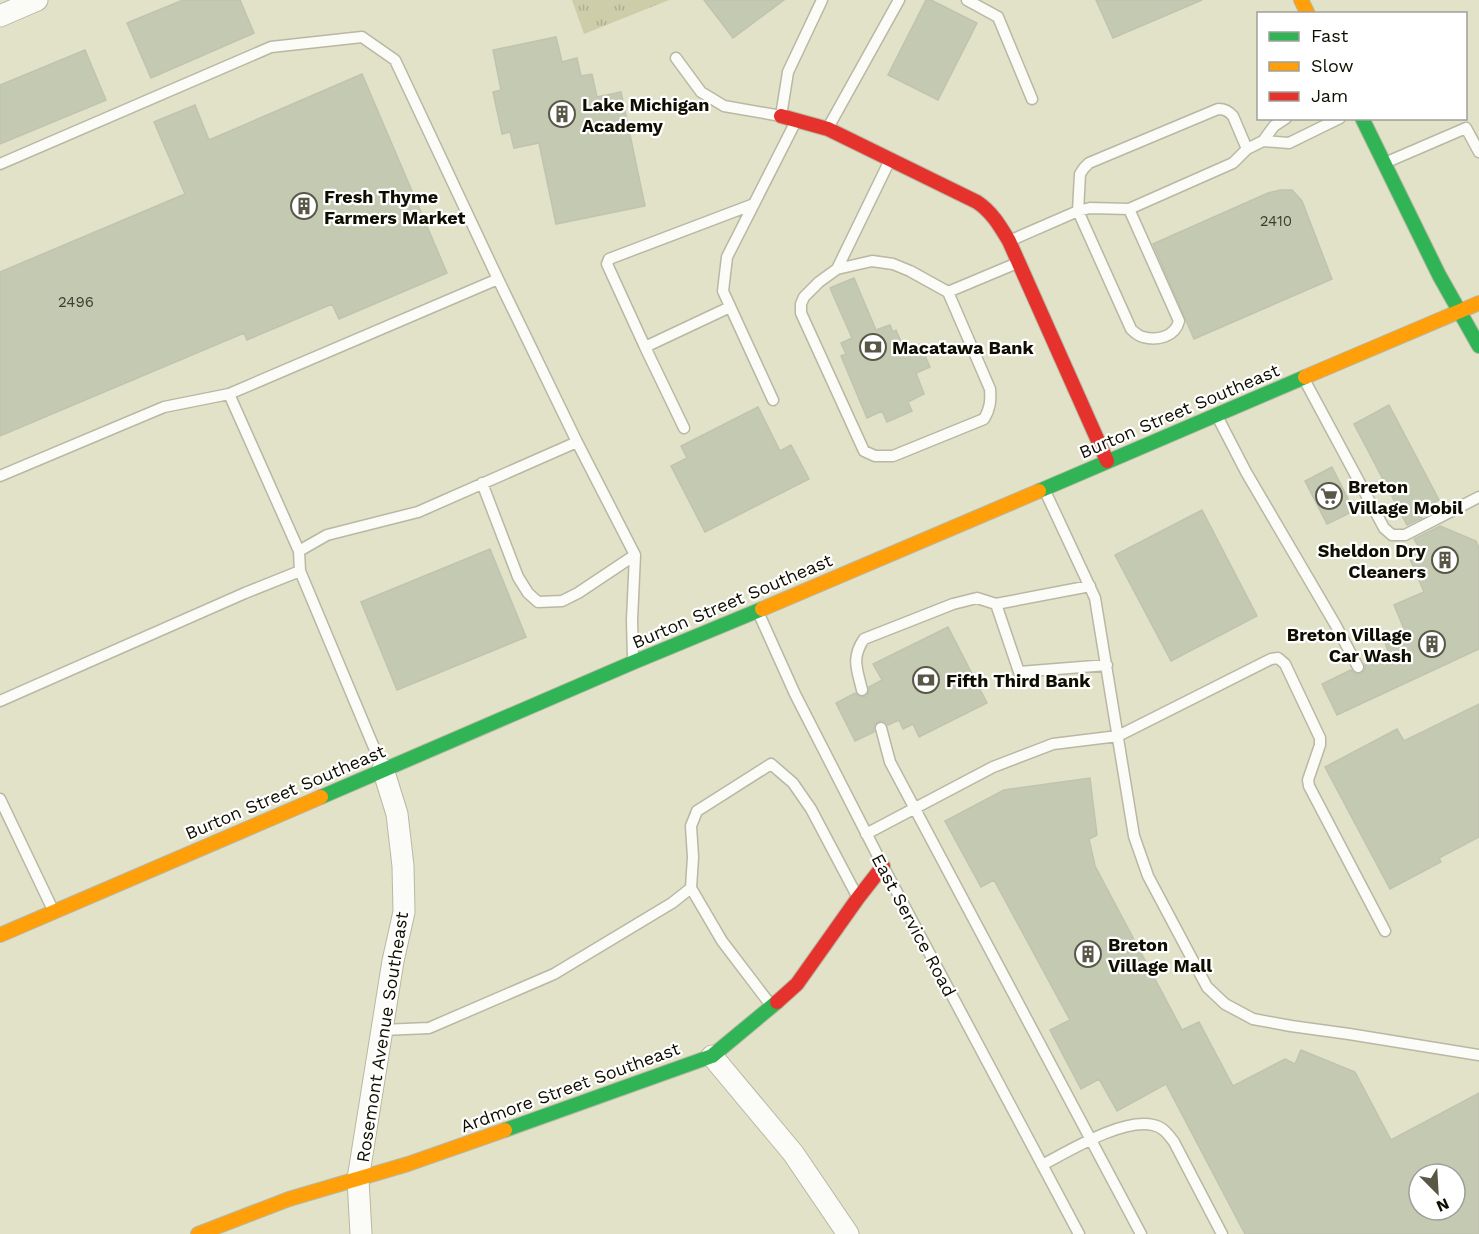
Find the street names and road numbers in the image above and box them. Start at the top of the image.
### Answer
street label: Burton Street Southeast [1076,359,1283,463]
street label: Burton Street Southeast [629,549,836,653]
street label: Burton Street Southeast [182,740,389,844]
street label: East Service Road [867,850,961,1000]
street label: Rosemont Avenue Southeast [352,910,412,1164]
street label: Ardmore Street Southeast [457,1037,683,1137]

